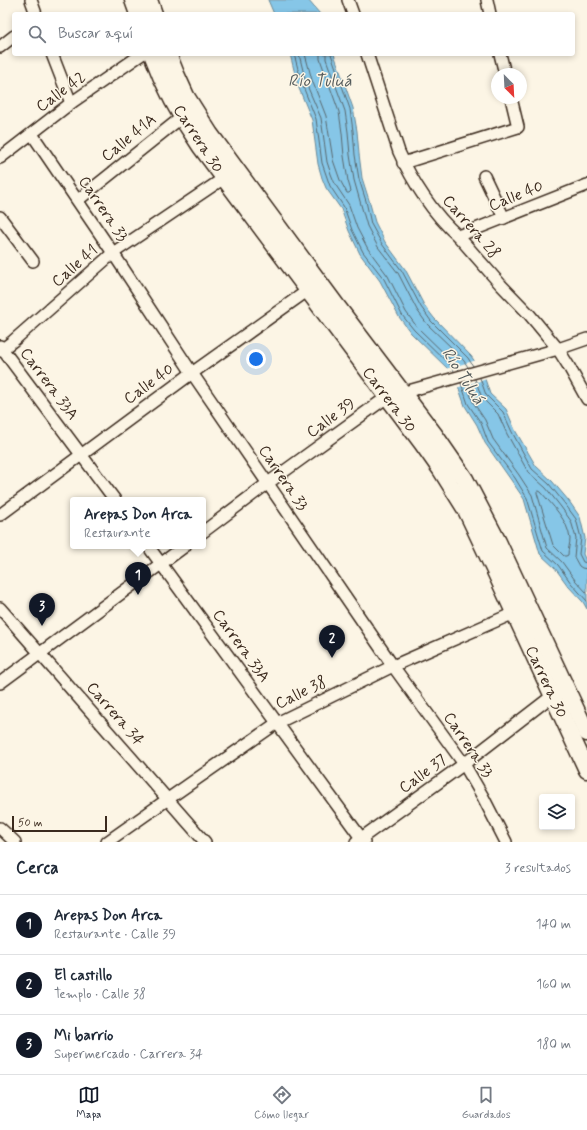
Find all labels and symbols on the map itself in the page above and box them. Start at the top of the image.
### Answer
street label: Calle 42 [32,67,90,117]
north arrow [491,68,527,104]
water label: Río Tuluá [288,70,352,92]
street label: Carrera 30 [168,101,228,177]
street label: Calle 41A [97,109,161,167]
street label: Carrera 33 [73,172,133,246]
street label: Calle 40 [486,176,546,216]
street label: Carrera 28 [438,191,504,263]
street label: Calle 41 [47,240,103,292]
water label: Río Tuluá [436,343,490,409]
street label: Carrera 33A [15,344,83,424]
your location [246,349,266,369]
street label: Calle 40 [120,359,178,409]
street label: Carrera 30 [357,363,421,437]
street label: Calle 39 [302,393,360,443]
street label: Carrera 33 [253,441,313,515]
pin: 1 [125,562,151,595]
pin: 3 [29,593,55,626]
street label: Carrera 33A [207,605,275,687]
pin: 2 [319,625,345,658]
street label: Carrera 30 [520,642,572,722]
street label: Calle 38 [272,672,330,714]
street label: Carrera 34 [81,678,149,751]
street label: Carrera 33 [438,708,498,782]
street label: Calle 37 [395,750,451,798]
scale bar [12,814,107,833]

